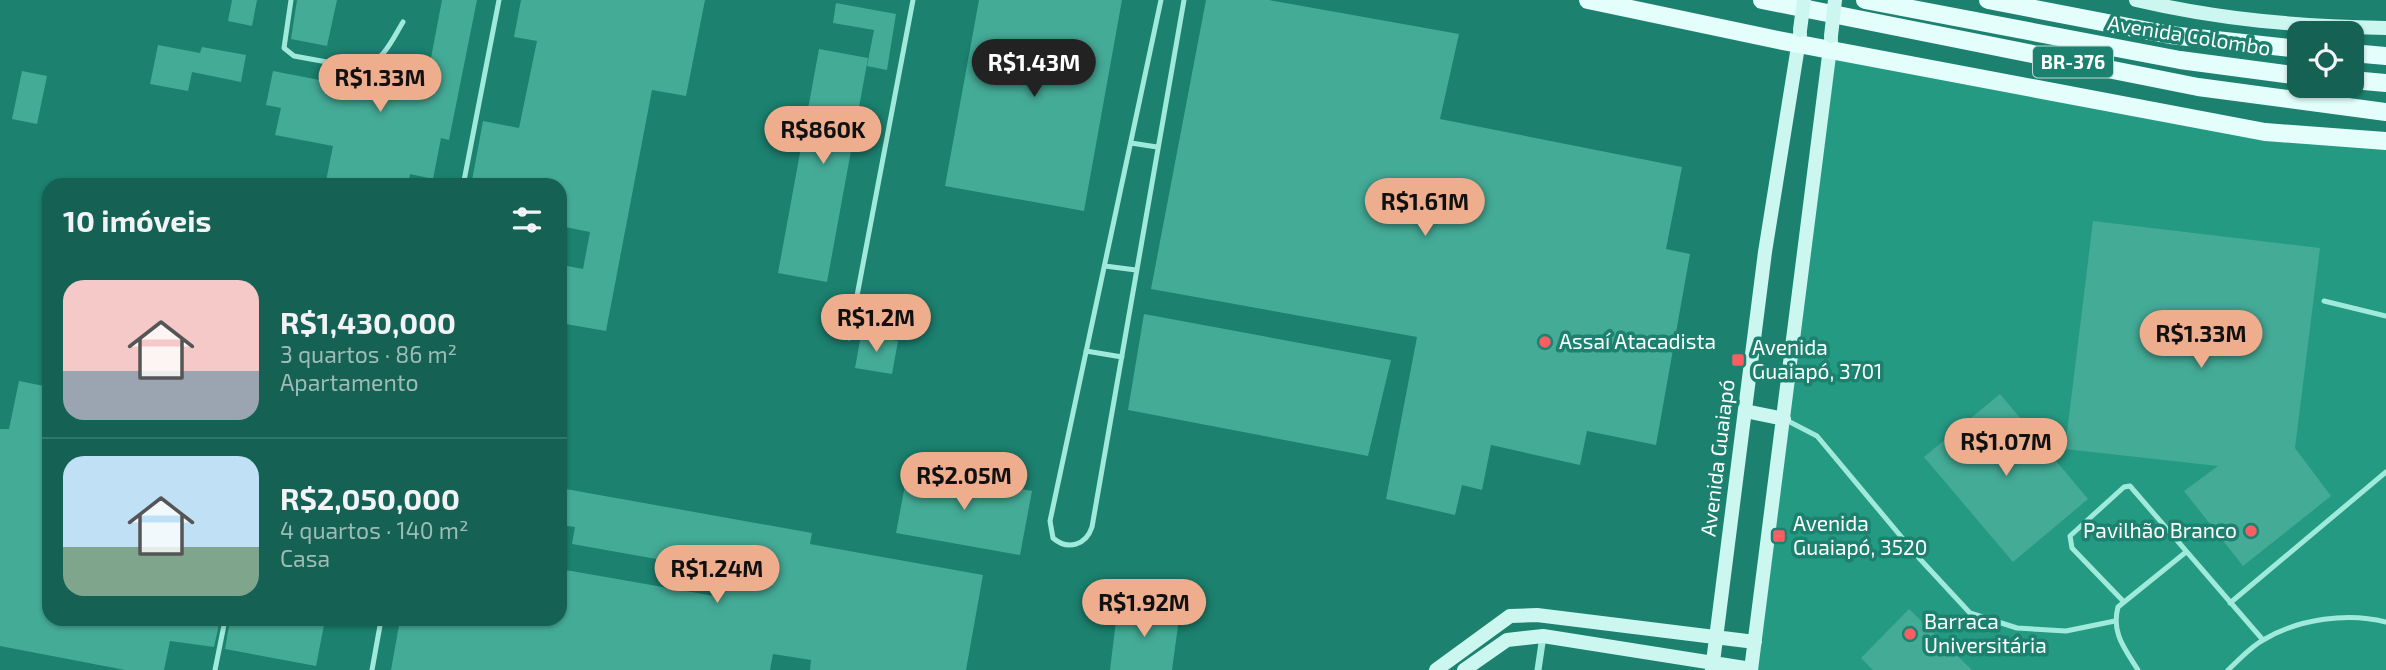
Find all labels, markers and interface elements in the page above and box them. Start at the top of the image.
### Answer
street label: Avenida Colombo [2106,9,2273,60]
map controls [2287,21,2364,98]
button: locate [2287,21,2364,98]
pin: R$1.43M [969,40,1099,99]
road number: BR-376 [2033,46,2113,78]
text: R$1.43M [988,48,1080,76]
pin: R$1.33M [315,54,445,114]
text: R$1.33M [335,63,425,91]
pin: R$860K [766,106,880,166]
text: R$860K [780,115,866,143]
pin: R$1.61M [1360,178,1490,238]
text: R$1.61M [1381,187,1469,215]
icon: filters [508,201,546,239]
text: 10 imóveis [63,202,211,238]
pin: R$1.2M [819,294,933,354]
text: R$1.2M [837,303,915,331]
text: R$1,430,000 [280,304,456,340]
icon: home [119,308,203,392]
pin: R$1.33M [2136,310,2266,370]
text: R$1.33M [2156,319,2246,347]
place label: Assaí Atacadista [1559,328,1716,353]
marker: Assaí Atacadista [1537,334,1553,350]
place label: Avenida Guaiapó, 3701 [1752,334,1882,383]
text: 3 quartos · 86 m² [280,340,457,368]
marker: Avenida Guaiapó, 3701 [1730,352,1746,368]
text: Apartamento [280,368,419,396]
street label: Avenida Guaiapó [1694,378,1739,538]
pin: R$1.07M [1941,419,2071,478]
text: R$1.07M [1960,427,2052,455]
pin: R$2.05M [899,452,1029,512]
text: R$2.05M [916,461,1012,489]
text: R$2,050,000 [280,480,460,516]
icon: home [119,484,203,568]
place label: Avenida Guaiapó, 3520 [1793,510,1927,559]
text: 4 quartos · 140 m² [280,516,469,544]
place label: Pavilhão Branco [2083,517,2237,542]
marker: Pavilhão Branco [2243,523,2259,539]
marker: Avenida Guaiapó, 3520 [1771,528,1787,544]
text: Casa [280,544,330,572]
pin: R$1.24M [652,546,782,605]
text: R$1.24M [671,554,763,582]
pin: R$1.92M [1079,580,1209,639]
text: R$1.92M [1098,588,1190,616]
place label: Barraca Universitária [1924,608,2047,657]
marker: Barraca Universitária [1902,626,1918,642]

